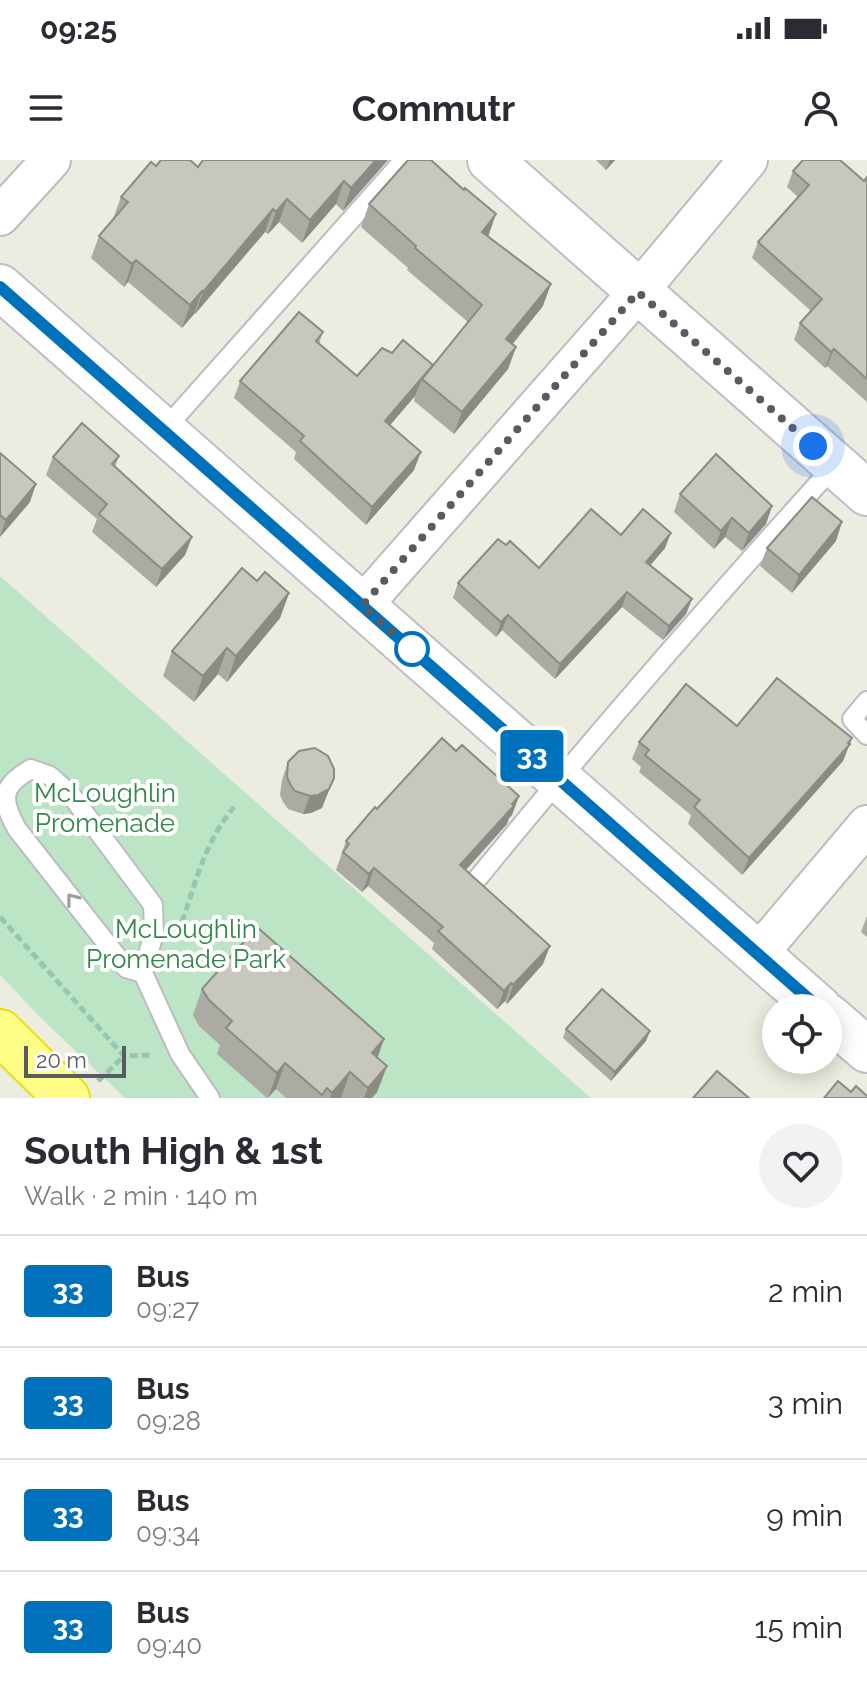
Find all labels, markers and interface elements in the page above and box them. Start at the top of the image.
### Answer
text: 09:25 [40,11,117,46]
icon: menu [24,86,68,130]
icon: person [799,86,843,130]
text: Commutr [352,87,515,129]
your location [793,426,833,466]
unlabelled marker [395,632,429,666]
line badge: 33 [496,730,568,782]
text: 33 [516,739,548,772]
park label: McLoughlin Promenade [34,778,176,838]
one-way arrow [67,893,81,908]
park label: McLoughlin Promenade Park [86,914,286,974]
map controls [762,994,842,1074]
button: locate [762,994,842,1074]
scale bar [24,1042,126,1078]
text: 20 m [36,1047,87,1073]
button: heart [759,1124,843,1208]
text: South High & 1st [24,1128,323,1173]
text: Walk · 2 min · 140 m [24,1181,258,1211]
text: Bus [136,1259,190,1294]
text: 33 [52,1274,84,1307]
text: 2 min [768,1274,843,1309]
text: 09:27 [136,1294,200,1324]
text: Bus [136,1371,190,1406]
text: 33 [52,1386,84,1419]
text: 3 min [768,1386,843,1421]
text: 09:28 [136,1406,201,1436]
text: Bus [136,1483,190,1518]
text: 33 [52,1498,84,1531]
text: 9 min [766,1498,843,1533]
text: 09:34 [136,1518,200,1548]
text: Bus [136,1595,190,1630]
text: 33 [52,1610,84,1643]
text: 15 min [755,1610,843,1645]
text: 09:40 [136,1630,202,1660]

